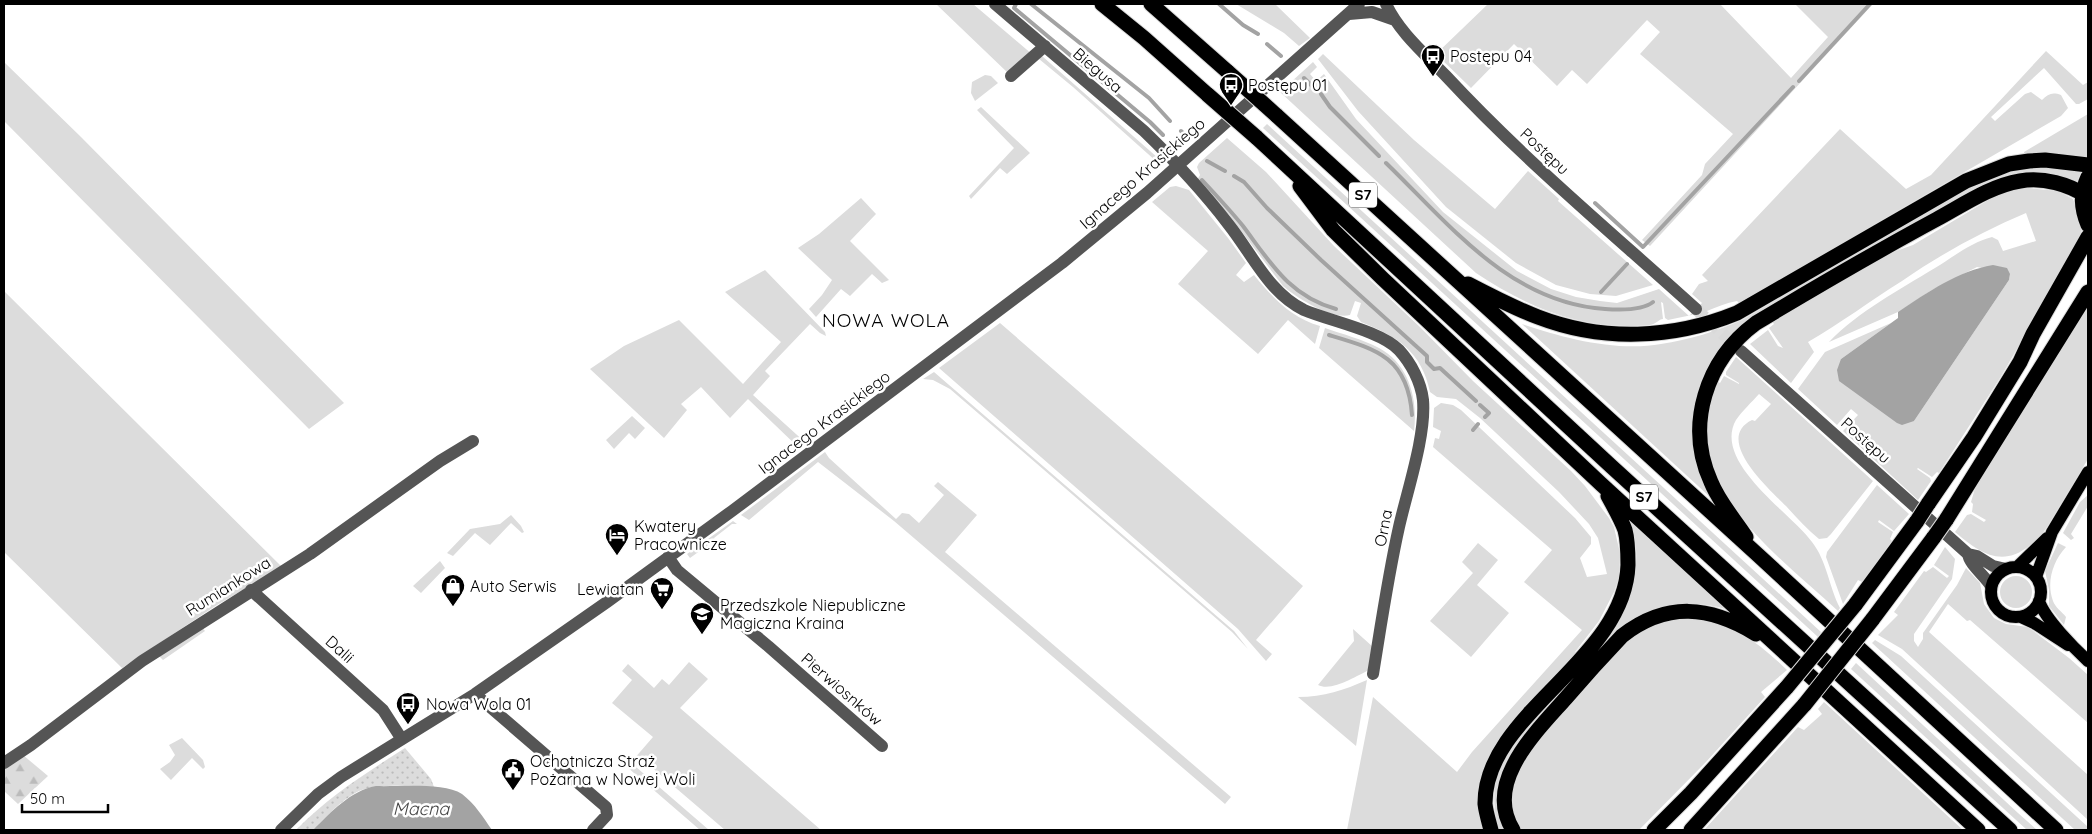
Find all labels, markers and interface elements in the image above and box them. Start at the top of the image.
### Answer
street label: Biegusa [1069,43,1127,97]
bus stop icon: Postępu 04 [1420,43,1446,77]
place label: Postępu 04 [1450,46,1532,66]
bus stop icon: Postępu 01 [1218,72,1244,106]
place label: Postępu 01 [1248,75,1328,95]
street label: Ignacego Krasickiego [1075,113,1209,233]
street label: Postępu [1516,123,1574,179]
road number: S7 [1349,182,1377,208]
district label: NOWA WOLA [822,308,950,332]
street label: Ignacego Krasickiego [754,366,894,478]
street label: Postępu [1837,413,1895,467]
road number: S7 [1630,484,1658,510]
street label: Orna [1370,508,1396,548]
place label: Kwatery Pracownicze [634,516,727,554]
hotel icon: Kwatery Pracownicze [604,522,630,556]
street label: Rumiankowa [182,552,274,620]
shop icon: Auto Serwis [440,573,466,607]
place label: Auto Serwis [470,576,557,596]
supermarket icon: Lewiatan [649,576,675,610]
place label: Lewiatan [577,579,644,599]
place label: Przedszkole Niepubliczne Magiczna Kraina [720,595,906,633]
school or university icon: Przedszkole Niepubliczne Magiczna Kraina [689,601,715,635]
street label: Dalii [322,631,358,667]
street label: Pierwiosnków [797,648,887,730]
bus stop icon: Nowa Wola 01 [395,691,421,725]
place label: Nowa Wola 01 [426,694,532,714]
place label: Ochotnicza Straż Pożarna w Nowej Woli [530,751,695,789]
public building icon: Ochotnicza Straż Pożarna w Nowej Woli [500,757,526,791]
scale bar [22,782,109,814]
text: 50 m [30,789,65,808]
water label: Macna [393,797,450,820]

